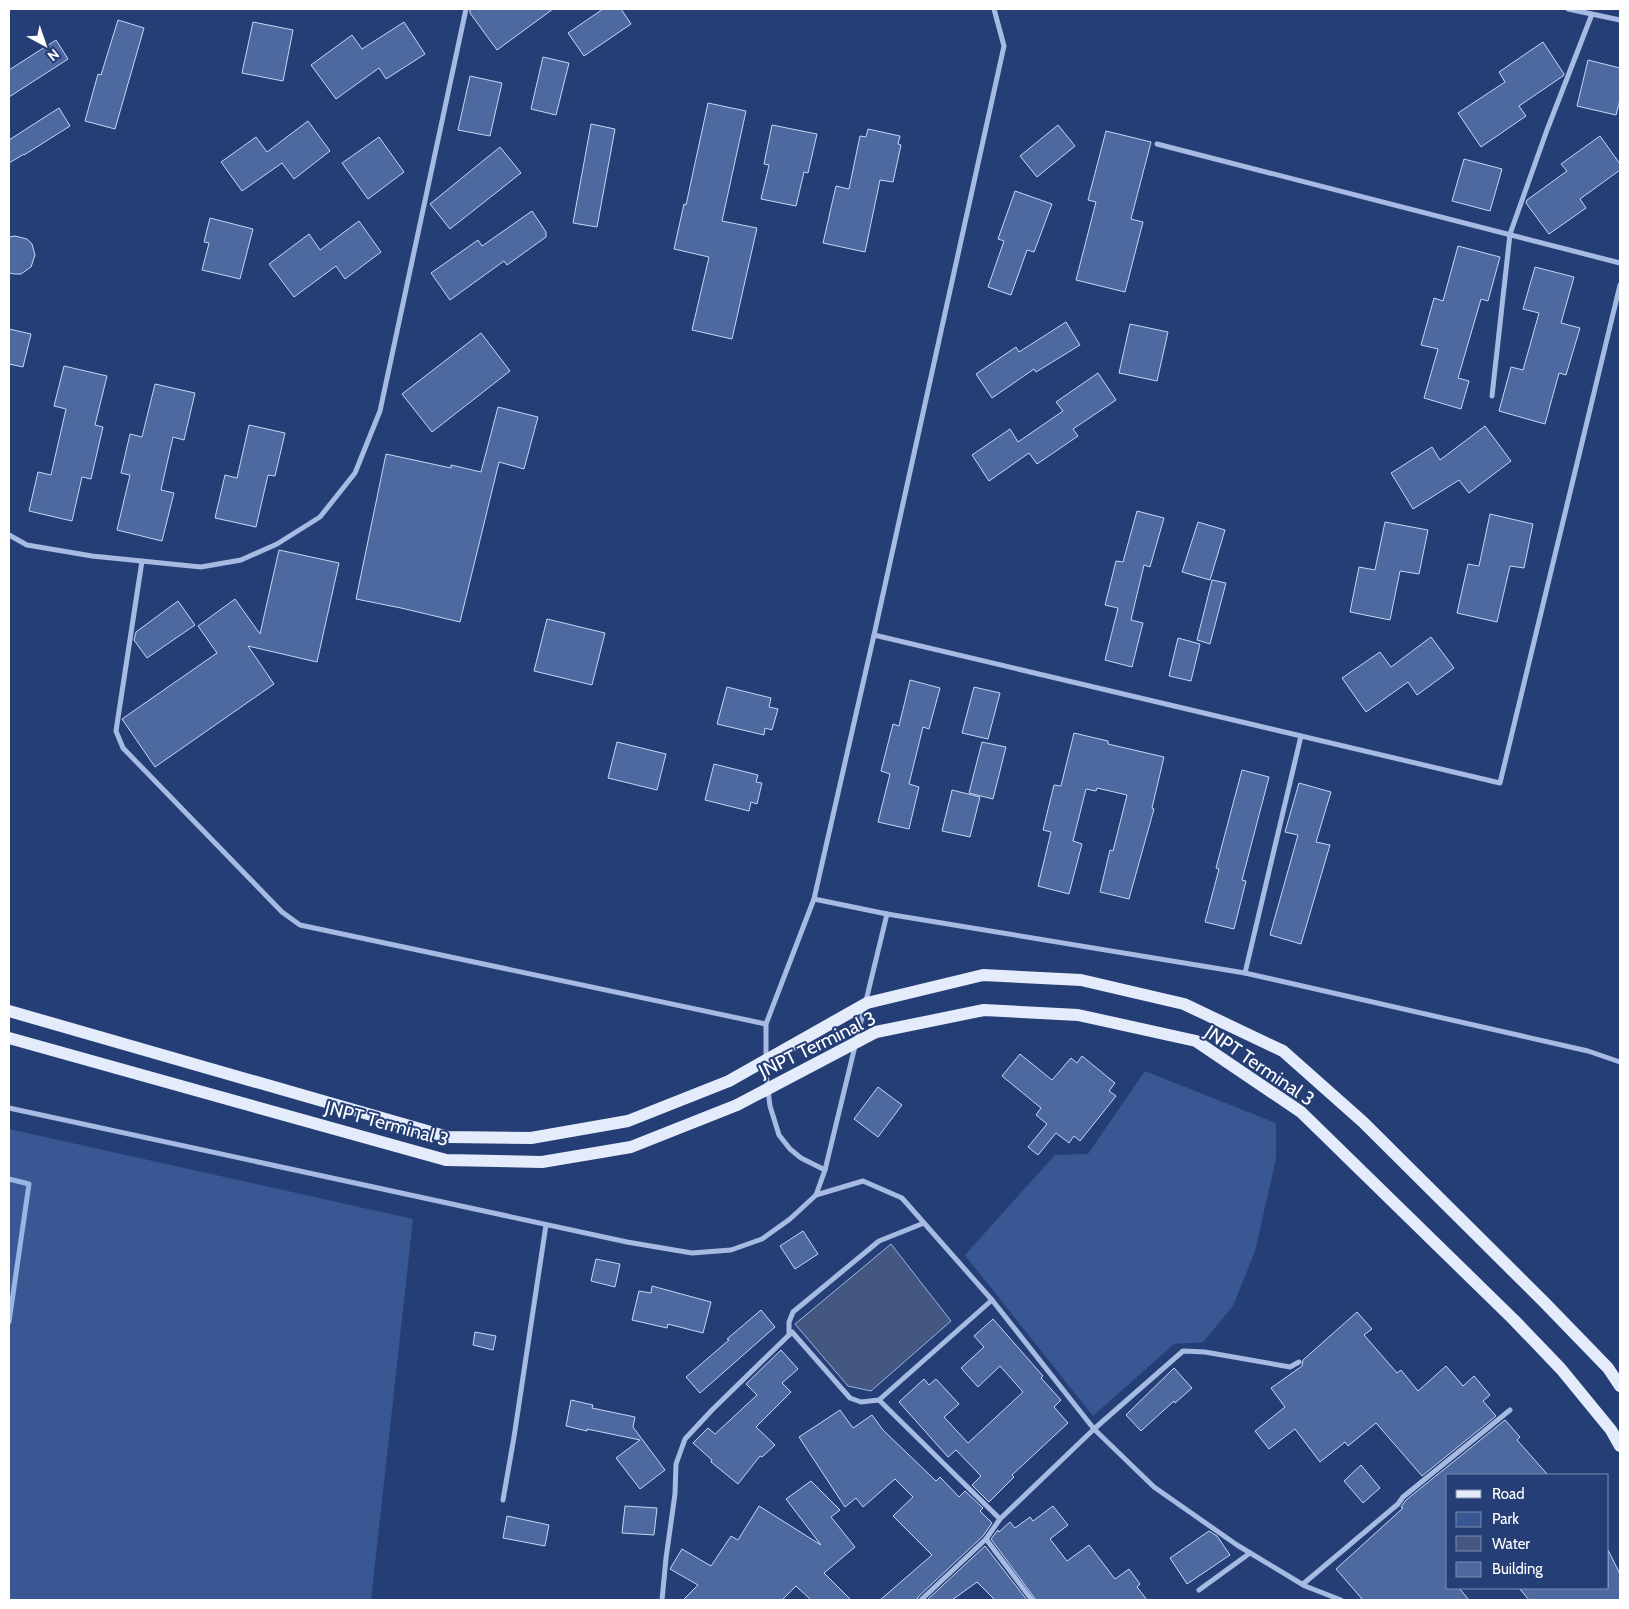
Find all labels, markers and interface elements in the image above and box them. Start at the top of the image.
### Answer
north arrow [20,20,70,70]
text: N [44,45,63,65]
street label: JNPT Terminal 3 [754,1006,879,1083]
street label: JNPT Terminal 3 [1200,1020,1319,1111]
street label: JNPT Terminal 3 [321,1096,451,1151]
legend [1446,1474,1609,1589]
text: Road [1492,1485,1525,1503]
text: Park [1492,1510,1519,1528]
text: Water [1492,1535,1530,1553]
text: Building [1492,1560,1543,1578]

